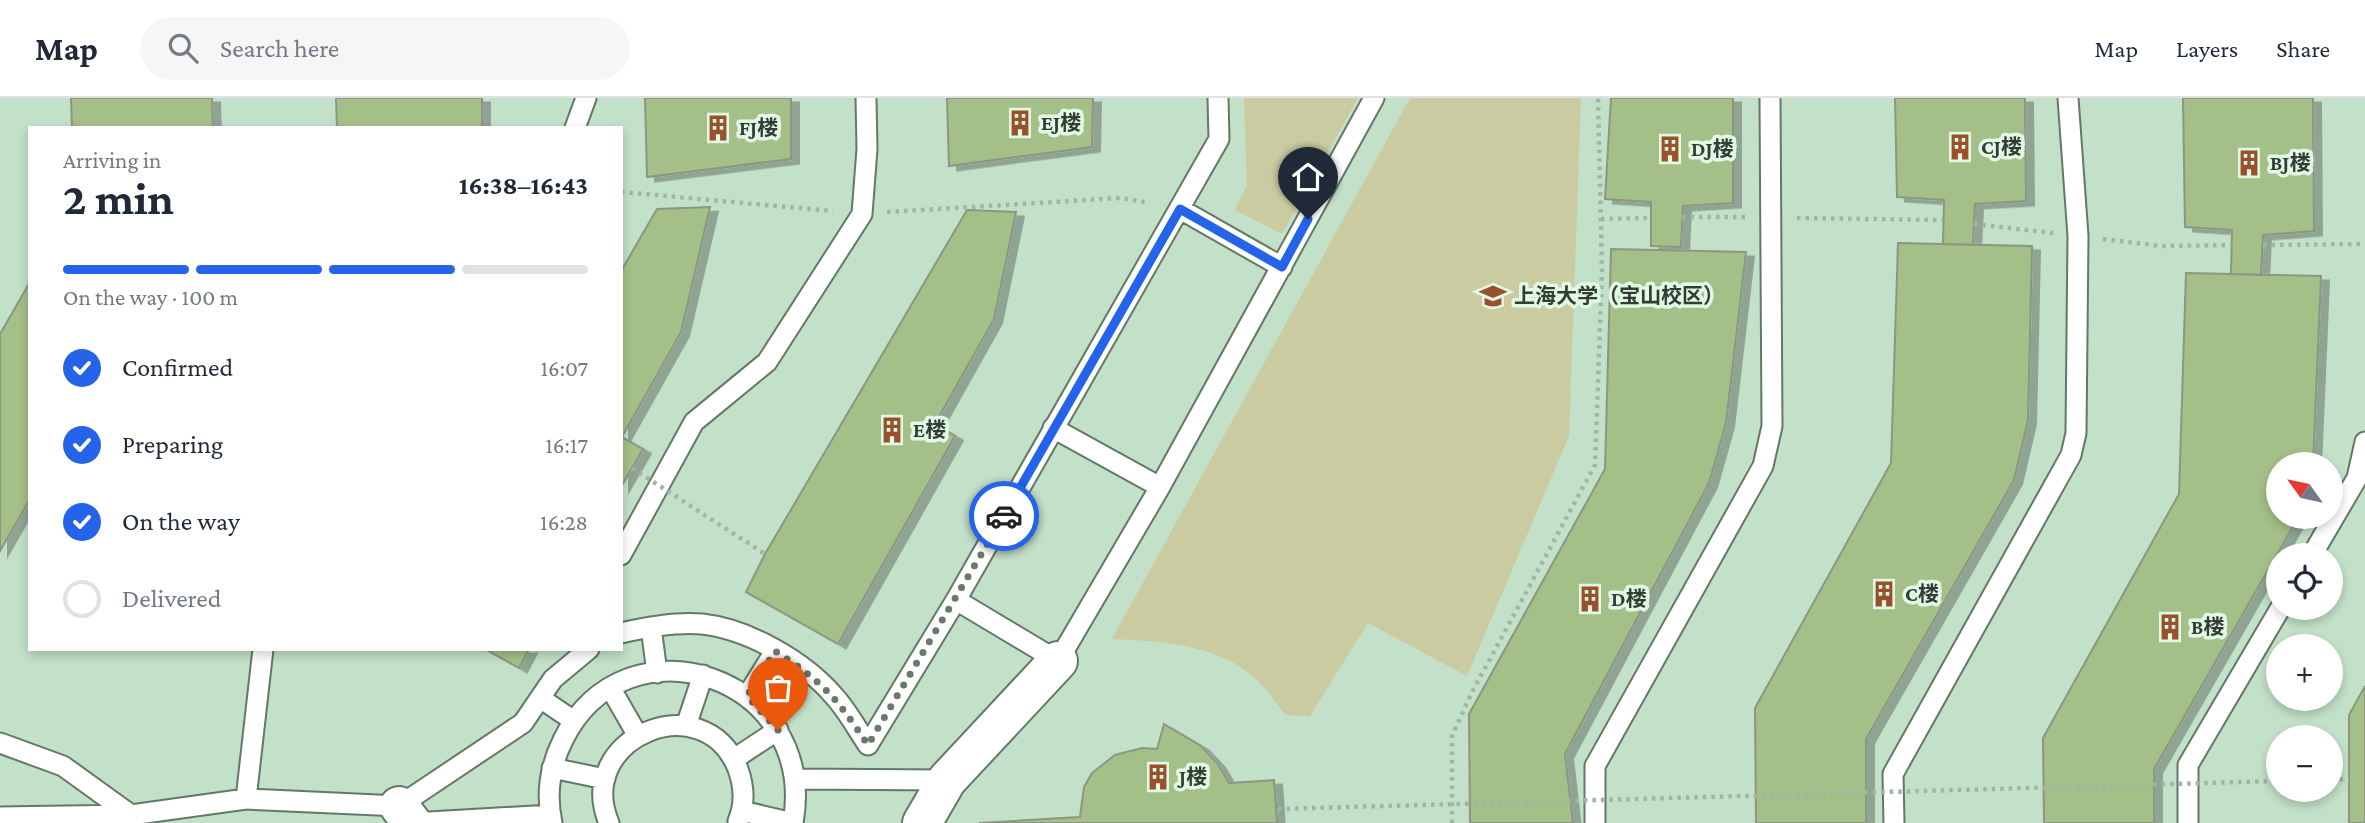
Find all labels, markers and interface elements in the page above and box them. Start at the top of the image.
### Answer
search box [140,17,630,80]
icon: search [164,29,202,67]
text: Map [35,30,98,67]
text: Search here [220,34,339,63]
text: Map [2094,35,2138,62]
text: Layers [2176,35,2238,62]
text: Share [2276,35,2330,62]
building icon: EJ楼 [1005,108,1035,138]
place label: EJ楼 [1041,111,1081,135]
building icon: FJ楼 [703,113,733,143]
place label: FJ楼 [739,116,778,140]
building icon: CJ楼 [1945,132,1975,162]
building icon: DJ楼 [1655,134,1685,164]
place label: CJ楼 [1981,135,2022,159]
place label: DJ楼 [1691,137,1734,161]
text: Arriving in [63,147,161,173]
pin [1278,147,1338,219]
building icon: BJ楼 [2234,148,2264,178]
place label: BJ楼 [2270,151,2310,175]
icon: home [1289,158,1327,196]
text: 16:38–16:43 [459,171,588,200]
text: 2 min [63,173,174,224]
school or university icon: 上海大学（宝山校区） [1478,281,1508,311]
text: On the way · 100 m [63,284,238,310]
place label: 上海大学（宝山校区） [1514,284,1724,308]
icon: check [63,349,101,387]
text: Confirmed [122,353,233,382]
text: 16:07 [540,355,588,381]
building icon: E楼 [877,415,907,445]
place label: E楼 [913,418,946,442]
icon: check [63,426,101,464]
text: Preparing [122,430,223,459]
text: 16:17 [545,432,588,458]
north arrow [2266,452,2343,528]
map controls [2266,452,2343,802]
courier [969,481,1039,551]
icon: car [985,497,1023,535]
icon: check [63,503,101,541]
text: On the way [122,507,240,536]
text: 16:28 [540,509,588,535]
button: locate [2266,543,2343,620]
building icon: C楼 [1869,579,1899,609]
place label: C楼 [1905,582,1939,606]
text: Delivered [122,584,221,613]
building icon: D楼 [1575,584,1605,614]
place label: D楼 [1611,587,1647,611]
building icon: B楼 [2155,612,2185,642]
place label: B楼 [2191,615,2224,639]
button: + [2266,634,2343,711]
pin [748,658,808,730]
icon: bag [759,669,797,707]
button: − [2266,725,2343,802]
building icon: J楼 [1143,762,1173,792]
place label: J楼 [1177,765,1207,789]

